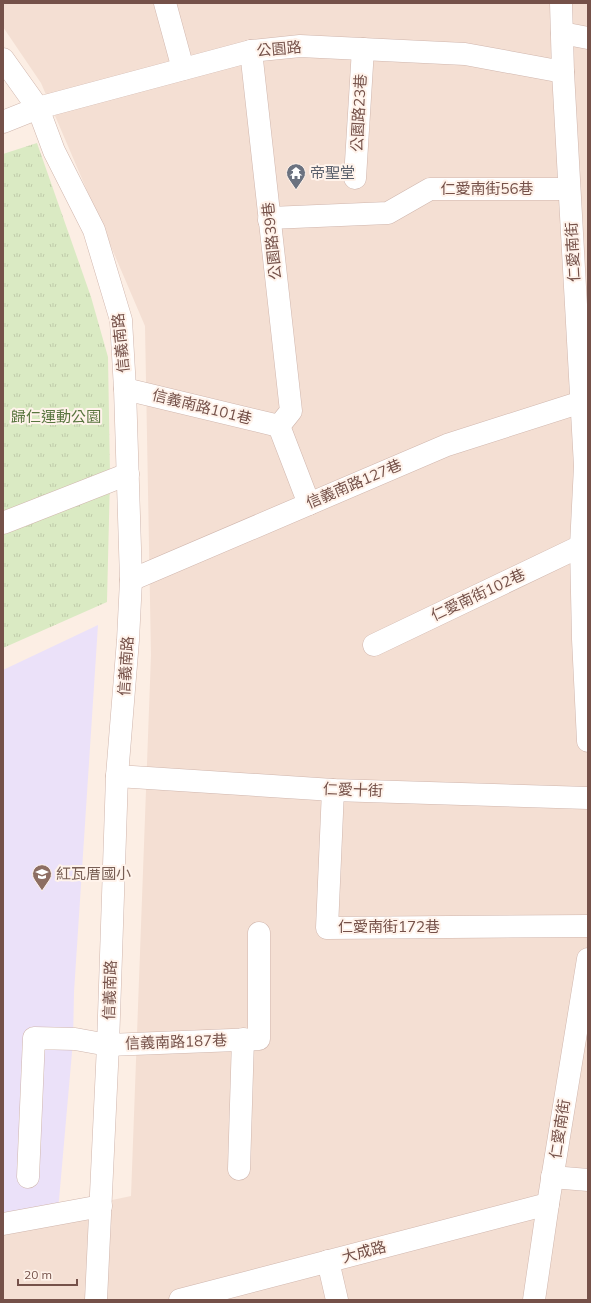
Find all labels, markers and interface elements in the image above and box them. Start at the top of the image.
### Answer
street label: 公園路 [256,37,302,60]
street label: 公園路23巷 [347,74,370,152]
temple icon: 帝聖堂 [285,162,307,190]
place label: 帝聖堂 [310,163,355,182]
street label: 仁愛南街56巷 [440,179,534,198]
street label: 公園路39巷 [258,201,285,281]
street label: 仁愛南街 [561,222,584,282]
street label: 信義南路 [108,312,133,374]
street label: 信義南路101巷 [150,385,254,428]
park label: 歸仁運動公園 [11,407,101,426]
street label: 信義南路127巷 [303,455,404,512]
street label: 仁愛南街102巷 [428,564,528,625]
street label: 信義南路 [114,635,137,697]
street label: 仁愛十街 [323,779,383,800]
school or university icon: 紅瓦厝國小 [31,863,53,891]
place label: 紅瓦厝國小 [56,864,131,883]
street label: 仁愛南街172巷 [338,917,440,936]
street label: 信義南路 [99,960,120,1020]
street label: 信義南路187巷 [125,1030,227,1053]
street label: 仁愛南街 [545,1098,574,1160]
street label: 大成路 [340,1237,388,1267]
scale bar [18,1261,77,1287]
text: 20 m [24,1267,52,1282]

